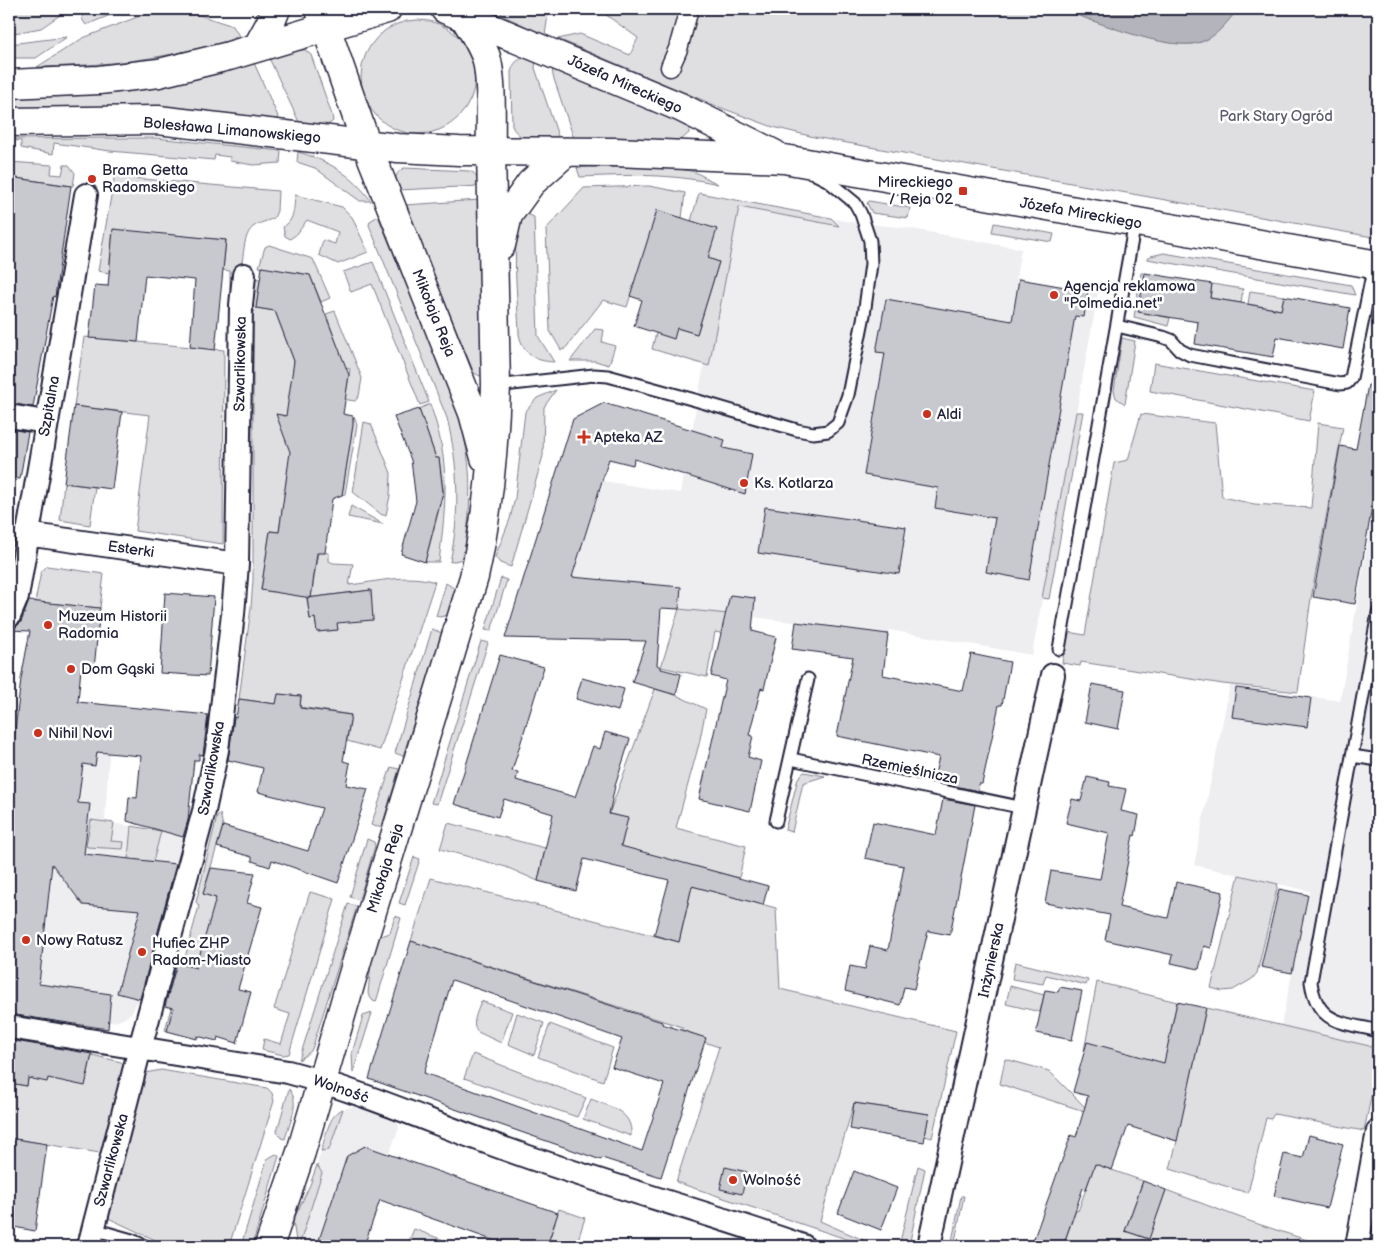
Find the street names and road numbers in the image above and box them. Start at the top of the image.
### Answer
street label: Józefa Mireckiego [564,51,685,118]
street label: Bolesława Limanowskiego [142,113,322,148]
street label: Józefa Mireckiego [1018,193,1144,234]
street label: Mikołaja Reja [407,267,460,360]
street label: Szwarlikowska [230,316,251,412]
street label: Szpitalna [35,374,64,438]
street label: Esterki [107,537,155,562]
street label: Szwarlikowska [194,719,229,817]
street label: Rzemieślnicza [860,750,960,789]
street label: Mikołaja Reja [363,821,408,915]
street label: Inżynierska [974,921,1009,999]
street label: Wolność [310,1071,371,1108]
street label: Szwarlikowska [90,1112,133,1209]

